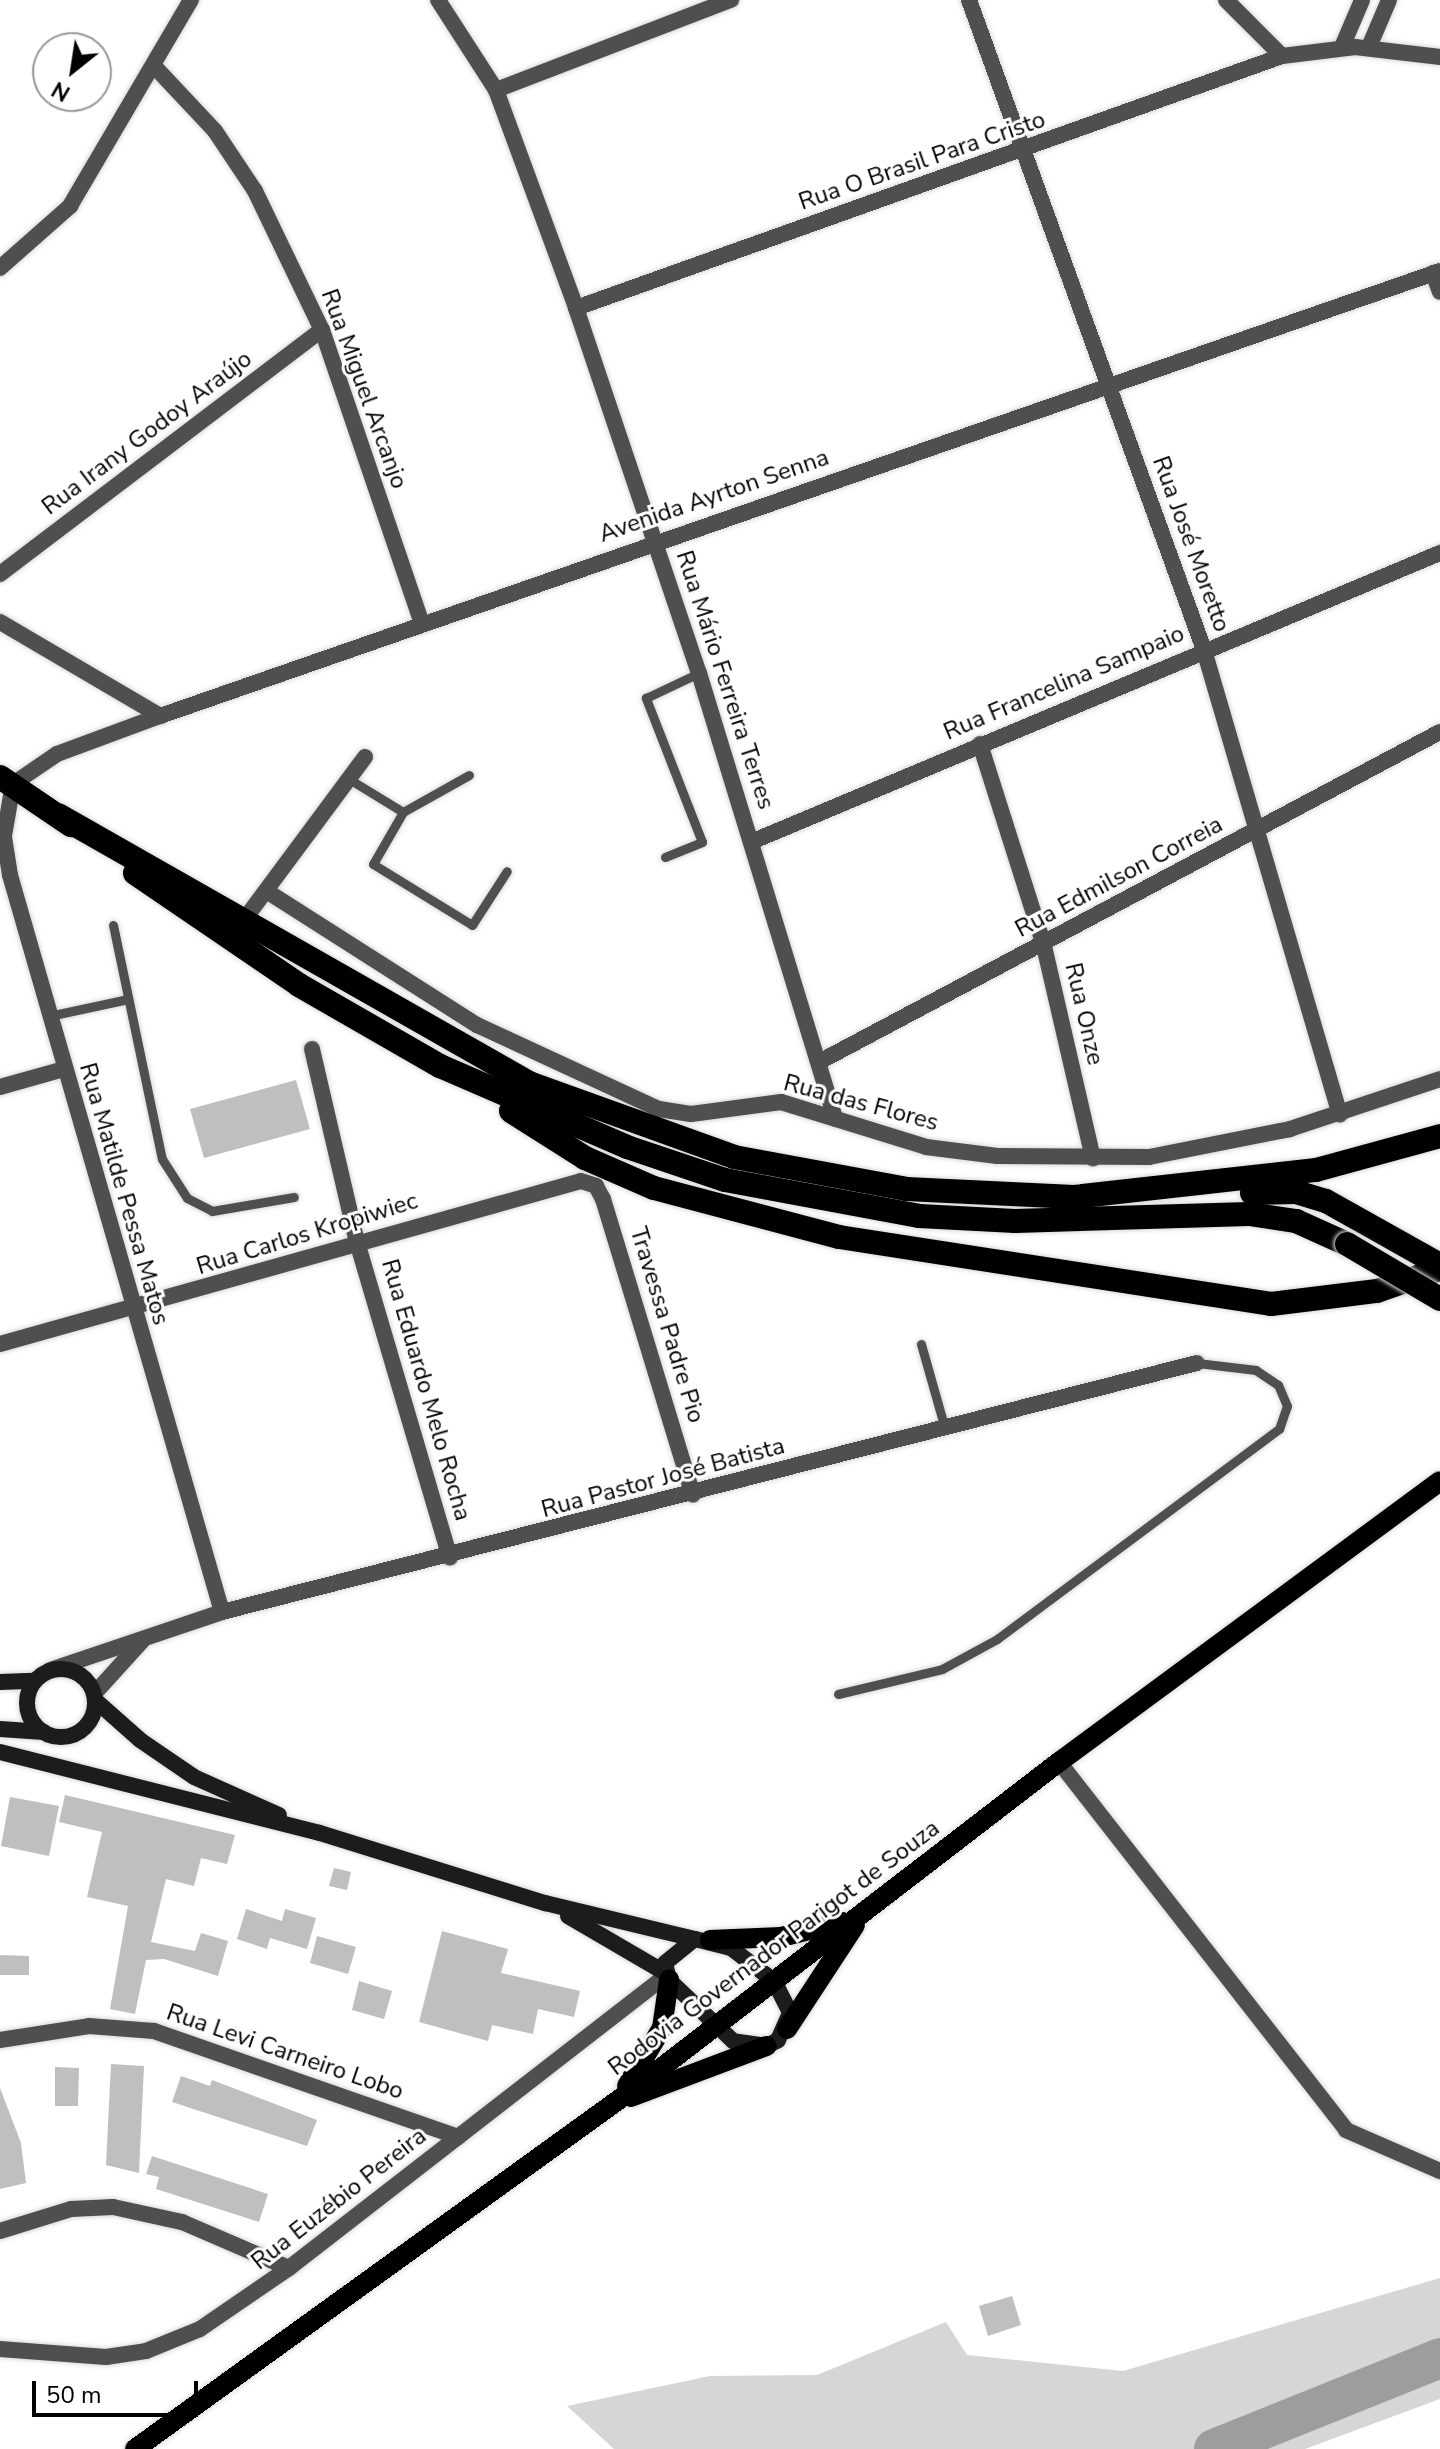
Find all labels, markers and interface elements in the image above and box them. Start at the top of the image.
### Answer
north arrow [32,32,112,112]
text: N [46,74,76,108]
street label: Rua O Brasil Para Cristo [795,105,1049,217]
street label: Rua Miguel Arcanjo [314,285,414,493]
street label: Rua Irany Godoy Araújo [36,345,258,521]
street label: Avenida Ayrton Senna [595,443,833,549]
street label: Rua José Moretto [1146,452,1236,636]
street label: Rua Mário Ferreira Terres [670,547,780,813]
street label: Rua Francelina Sampaio [939,619,1189,747]
street label: Rua Edmilson Correia [1010,810,1228,944]
street label: Rua Onze [1058,960,1110,1068]
street label: Rua Matilde Pessa Matos [73,1060,175,1328]
street label: Rua das Flores [780,1069,942,1137]
street label: Rua Carlos Kropiwiec [193,1187,421,1281]
street label: Travessa Padre Pio [623,1224,711,1426]
street label: Rua Eduardo Melo Rocha [375,1256,477,1524]
street label: Rua Pastor José Batista [538,1432,788,1524]
street label: Rodovia Governador Parigot de Souza [603,1814,945,2082]
street label: Rua Levi Carneiro Lobo [163,1998,407,2106]
street label: Rua Euzébio Pereira [246,2122,432,2276]
scale bar [36,2365,202,2415]
text: 50 m [46,2379,102,2411]

